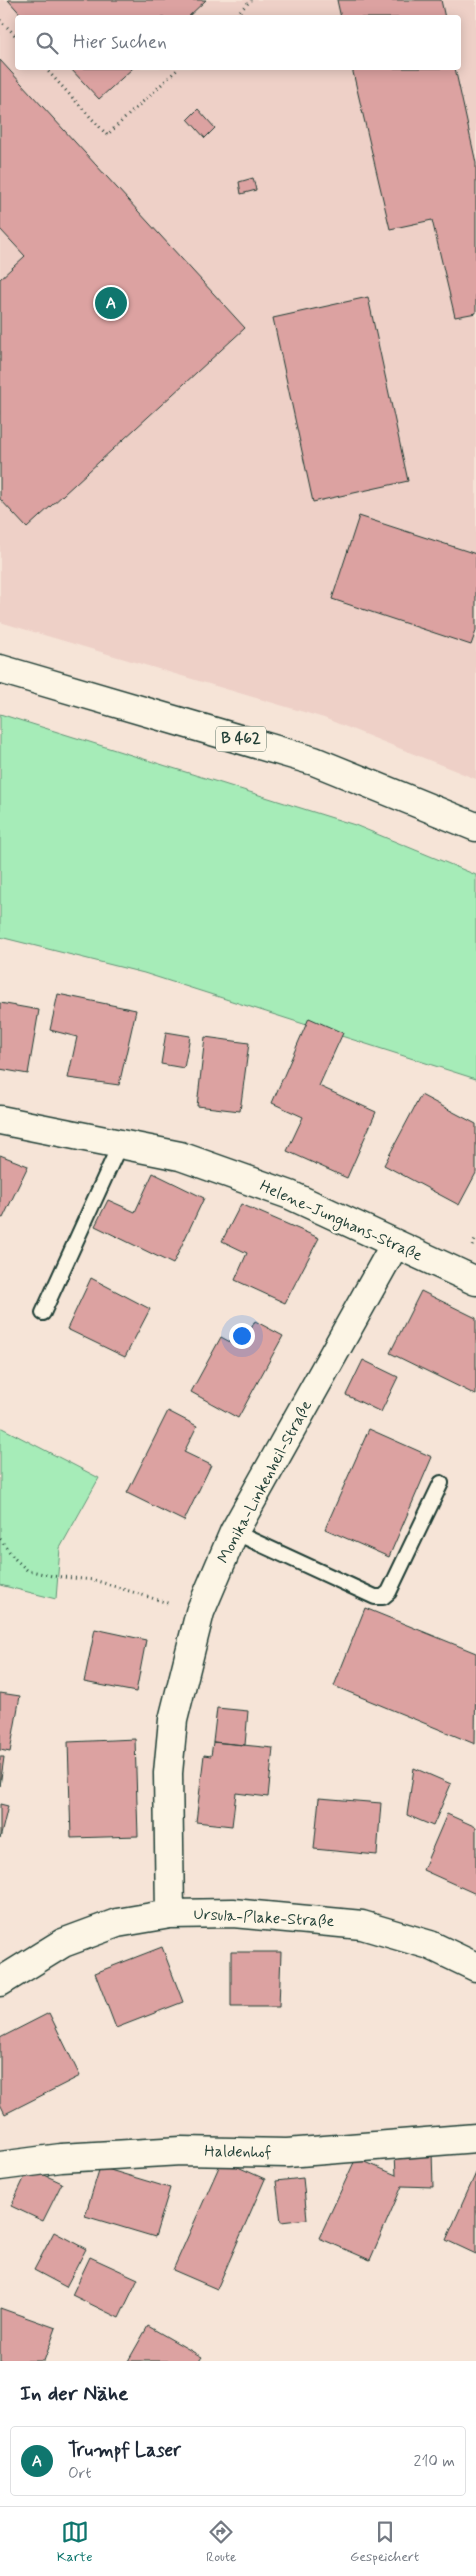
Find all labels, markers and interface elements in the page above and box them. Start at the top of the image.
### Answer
search box [15,15,461,70]
icon: search [33,29,61,57]
text: Hier suchen [73,30,167,55]
pin: A [95,284,127,322]
road number: B 462 [216,726,266,752]
street label: Helene-Junghans-Straße [256,1176,426,1267]
your location [229,1323,255,1349]
street label: Monika-Linkenheil-Straße [213,1397,317,1567]
street label: Ursula-Plake-Straße [193,1904,335,1932]
street label: Haldenhof [204,2141,272,2163]
text: In der Nähe [20,2380,128,2408]
text: Trumpf Laser [68,2438,181,2463]
text: A [32,2451,42,2472]
text: 210 m [414,2451,455,2472]
text: Ort [68,2463,92,2484]
tab: Karte [57,2518,93,2566]
tab: Route [206,2518,236,2566]
tab: Gespeichert [350,2518,419,2566]

